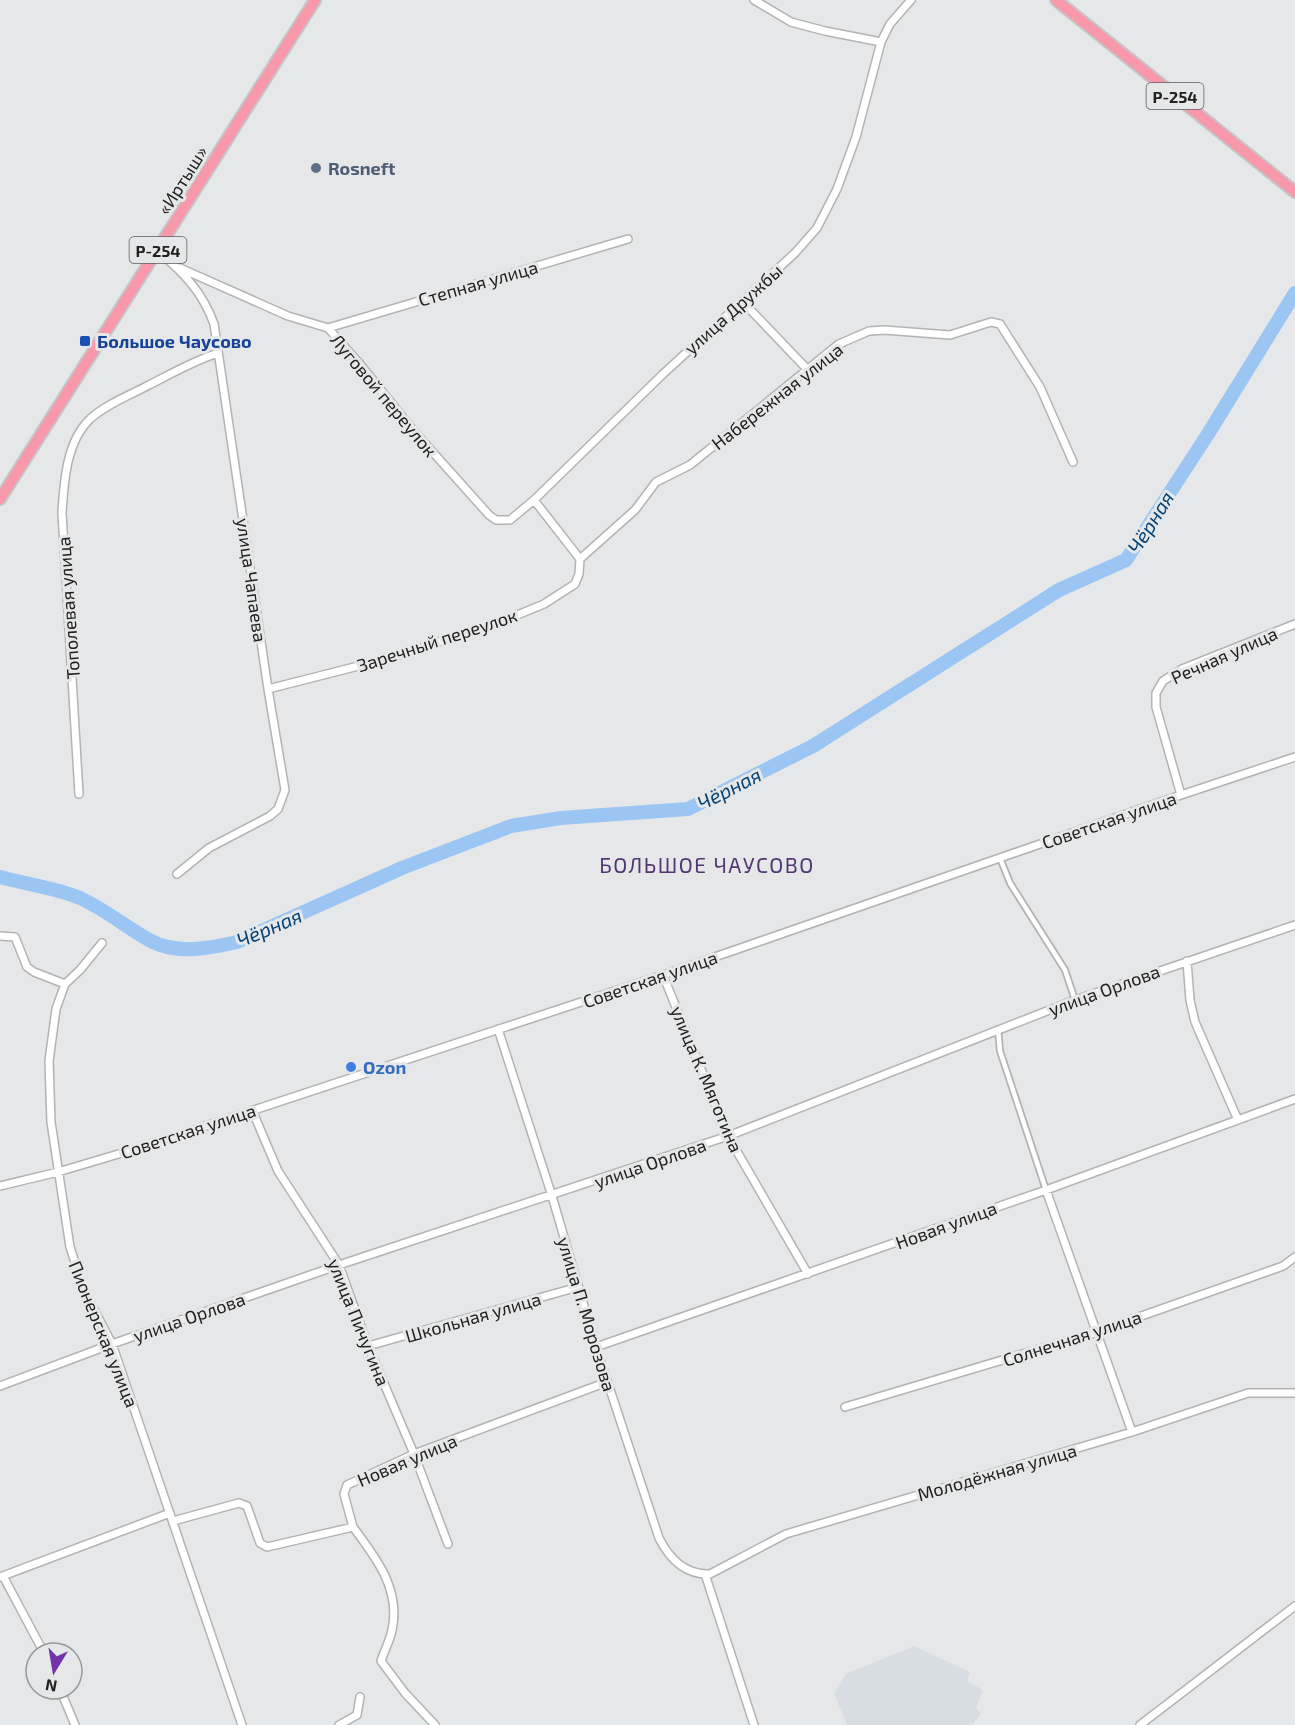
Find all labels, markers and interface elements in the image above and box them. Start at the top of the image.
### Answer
road number: Р-254 [1146,83,1204,109]
street label: «Иртыш» [152,142,212,218]
place label: Rosneft [328,157,396,179]
marker: Rosneft [309,161,323,175]
road number: Р-254 [130,237,186,263]
street label: Степная улица [416,255,540,311]
street label: улица Дружбы [679,259,787,359]
street label: Луговой переулок [326,329,442,461]
place label: Большое Чаусово [97,330,252,352]
marker: Большое Чаусово [78,334,92,348]
street label: Набережная улица [707,338,847,454]
water label: Чёрная [1122,487,1178,557]
street label: улица Чапаева [232,516,272,644]
street label: Тополевая улица [52,536,84,680]
street label: Заречный переулок [354,604,520,676]
street label: Речная улица [1167,622,1281,688]
water label: Чёрная [693,762,765,814]
street label: Советская улица [1039,787,1179,853]
district label: БОЛЬШОЕ ЧАУСОВО [599,852,815,877]
water label: Чёрная [233,903,305,951]
street label: Советская улица [580,946,720,1012]
street label: улица Орлова [1045,960,1163,1020]
street label: улица К. Мяготина [666,1002,748,1156]
place label: Ozon [363,1056,406,1078]
marker: Ozon [344,1060,358,1074]
street label: Советская улица [118,1099,258,1163]
street label: улица Орлова [591,1134,709,1192]
street label: Новая улица [892,1196,1000,1254]
street label: улица П. Морозова [553,1234,621,1394]
street label: улица Пичугина [323,1255,395,1389]
street label: Пионерская улица [65,1258,143,1410]
street label: Школьная улица [403,1287,543,1347]
street label: улица Орлова [130,1288,248,1346]
street label: Солнечная улица [1000,1305,1144,1371]
street label: Новая улица [354,1429,460,1491]
street label: Молодёжная улица [915,1439,1079,1505]
north arrow [24,1641,84,1701]
text: N [44,1676,59,1697]

